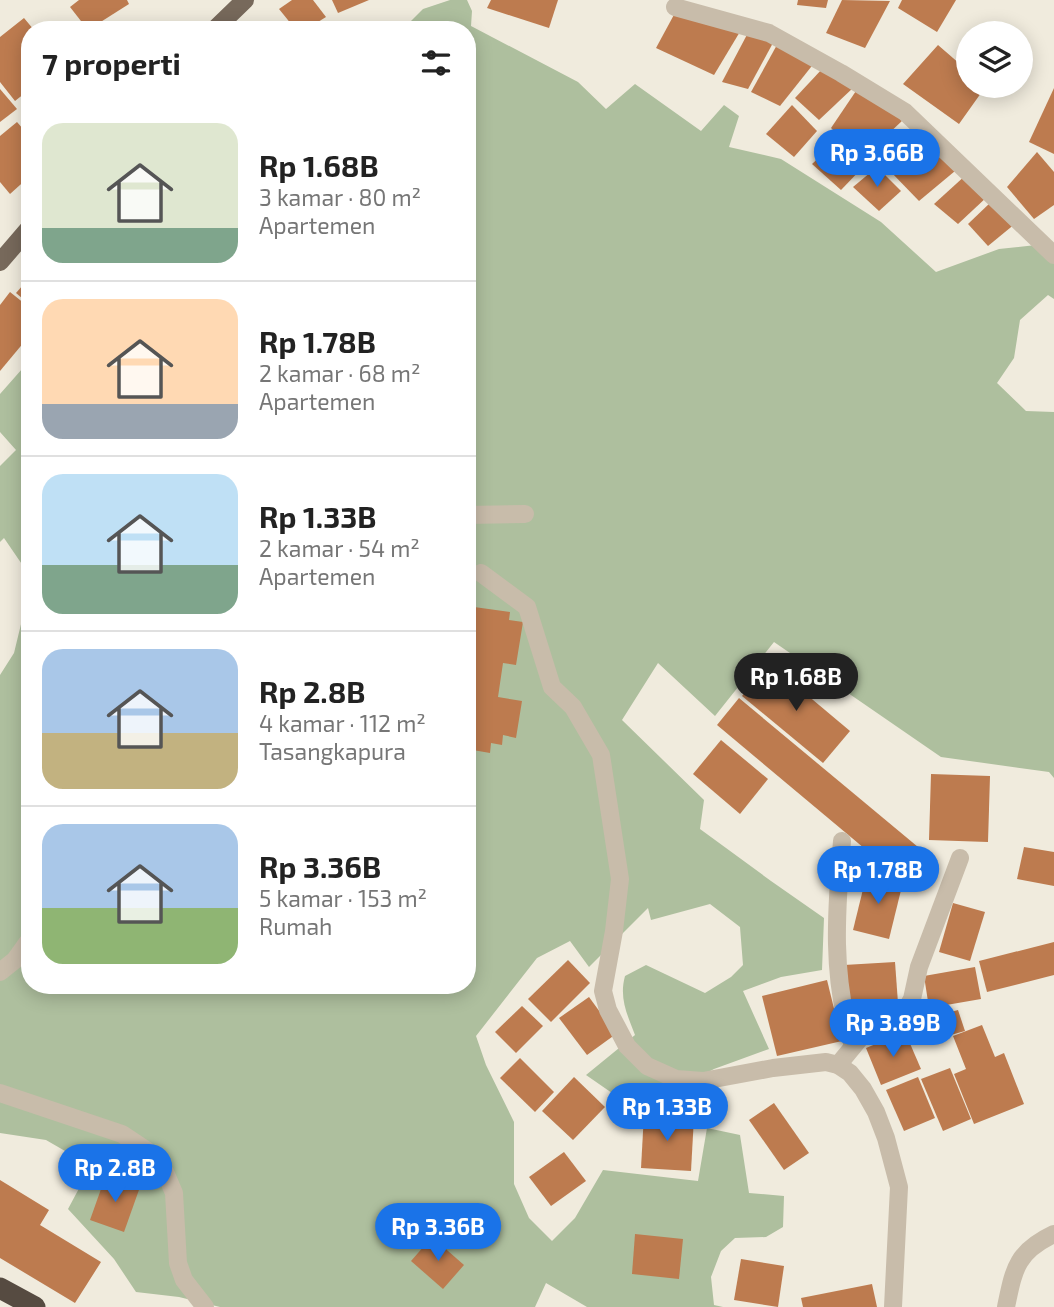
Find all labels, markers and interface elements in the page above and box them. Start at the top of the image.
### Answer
map controls [956,21,1033,98]
button: layers [956,21,1033,98]
icon: filters [417,44,455,82]
text: 7 properti [42,45,181,81]
pin: Rp 3.66B [805,130,949,189]
text: Rp 3.66B [830,138,924,166]
text: Rp 1.68B [259,147,379,183]
icon: home [98,151,182,235]
text: 3 kamar · 80 m² [259,183,421,211]
text: Apartemen [259,211,375,239]
text: Rp 1.78B [259,323,376,359]
icon: home [98,327,182,411]
text: 2 kamar · 68 m² [259,359,421,387]
text: Apartemen [259,387,375,415]
text: Rp 1.33B [259,498,376,534]
icon: home [98,502,182,586]
text: 2 kamar · 54 m² [259,534,420,562]
text: Apartemen [259,562,375,590]
pin: Rp 1.68B [724,654,868,713]
text: Rp 1.68B [750,662,842,690]
text: Rp 2.8B [259,673,366,709]
icon: home [98,677,182,761]
text: 4 kamar · 112 m² [259,709,426,737]
text: Tasangkapura [259,737,406,765]
pin: Rp 1.78B [806,846,950,906]
text: Rp 3.36B [259,848,381,884]
icon: home [98,852,182,936]
text: Rp 1.78B [833,855,923,883]
text: 5 kamar · 153 m² [259,884,427,912]
text: Rumah [259,912,332,940]
pin: Rp 3.89B [821,1000,965,1059]
text: Rp 3.89B [846,1008,940,1036]
pin: Rp 1.33B [595,1084,739,1143]
text: Rp 1.33B [622,1092,712,1120]
pin: Rp 2.8B [50,1144,180,1204]
text: Rp 2.8B [74,1153,156,1181]
pin: Rp 3.36B [366,1204,510,1263]
text: Rp 3.36B [391,1212,485,1240]

